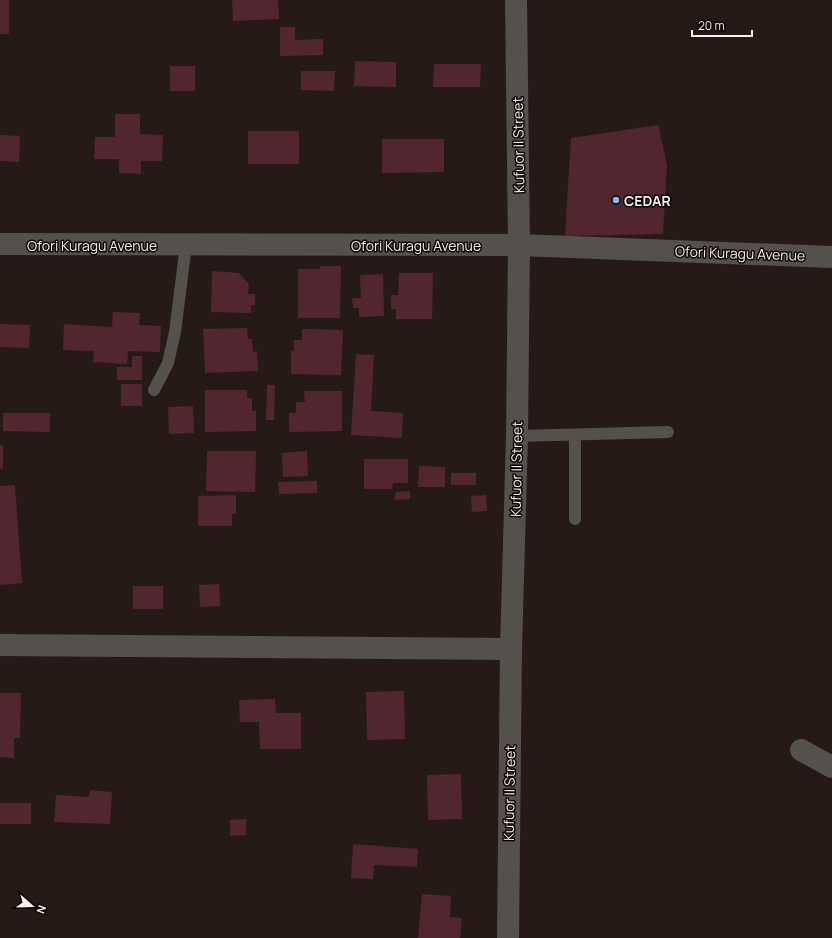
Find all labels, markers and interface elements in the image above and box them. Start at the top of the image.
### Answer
scale bar [692,12,752,38]
text: 20 m [698,17,725,34]
street label: Kufuor II Street [508,96,528,193]
place label: CEDAR [624,191,671,210]
marker: CEDAR [611,195,621,205]
street label: Ofori Kuragu Avenue [27,236,157,255]
street label: Ofori Kuragu Avenue [351,236,481,255]
street label: Ofori Kuragu Avenue [675,241,805,265]
street label: Kufuor II Street [506,420,526,517]
street label: Kufuor II Street [499,744,519,841]
north arrow [12,886,52,926]
text: N [33,903,50,916]

